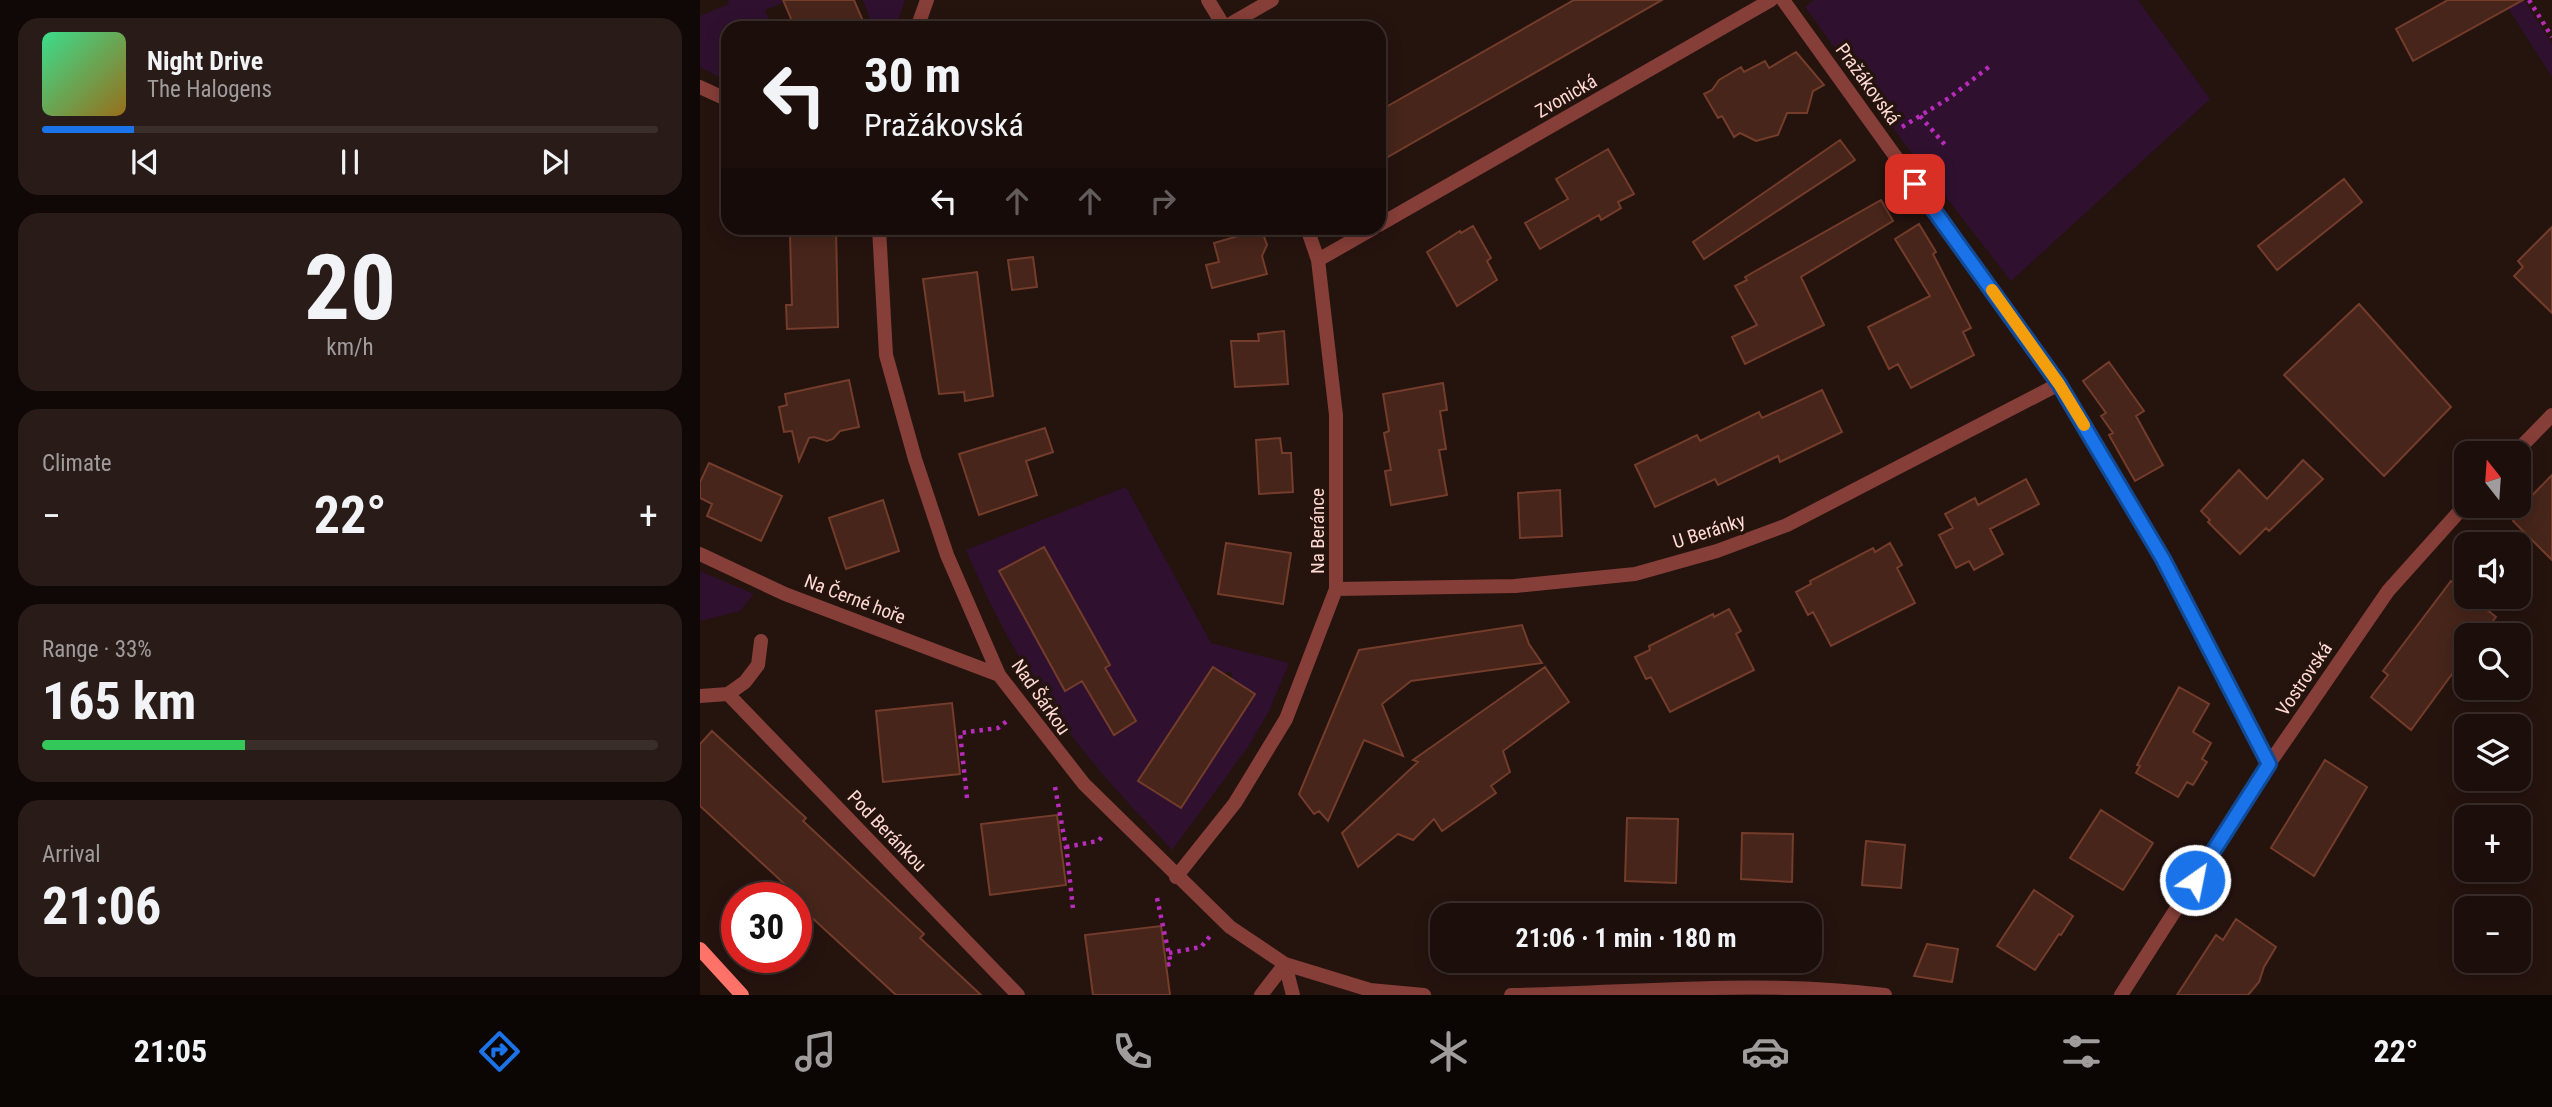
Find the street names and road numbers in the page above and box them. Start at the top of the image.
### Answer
street label: Pražákovská [1831,39,1905,129]
street label: Zvonická [1531,69,1601,123]
street label: Na Beránce [1306,488,1329,574]
street label: U Beránky [1670,509,1748,553]
street label: Na Černé hoře [801,569,909,629]
street label: Vostrovská [2271,638,2337,720]
street label: Nad Šárkou [1007,655,1075,739]
street label: Pod Beránkou [843,786,931,876]

